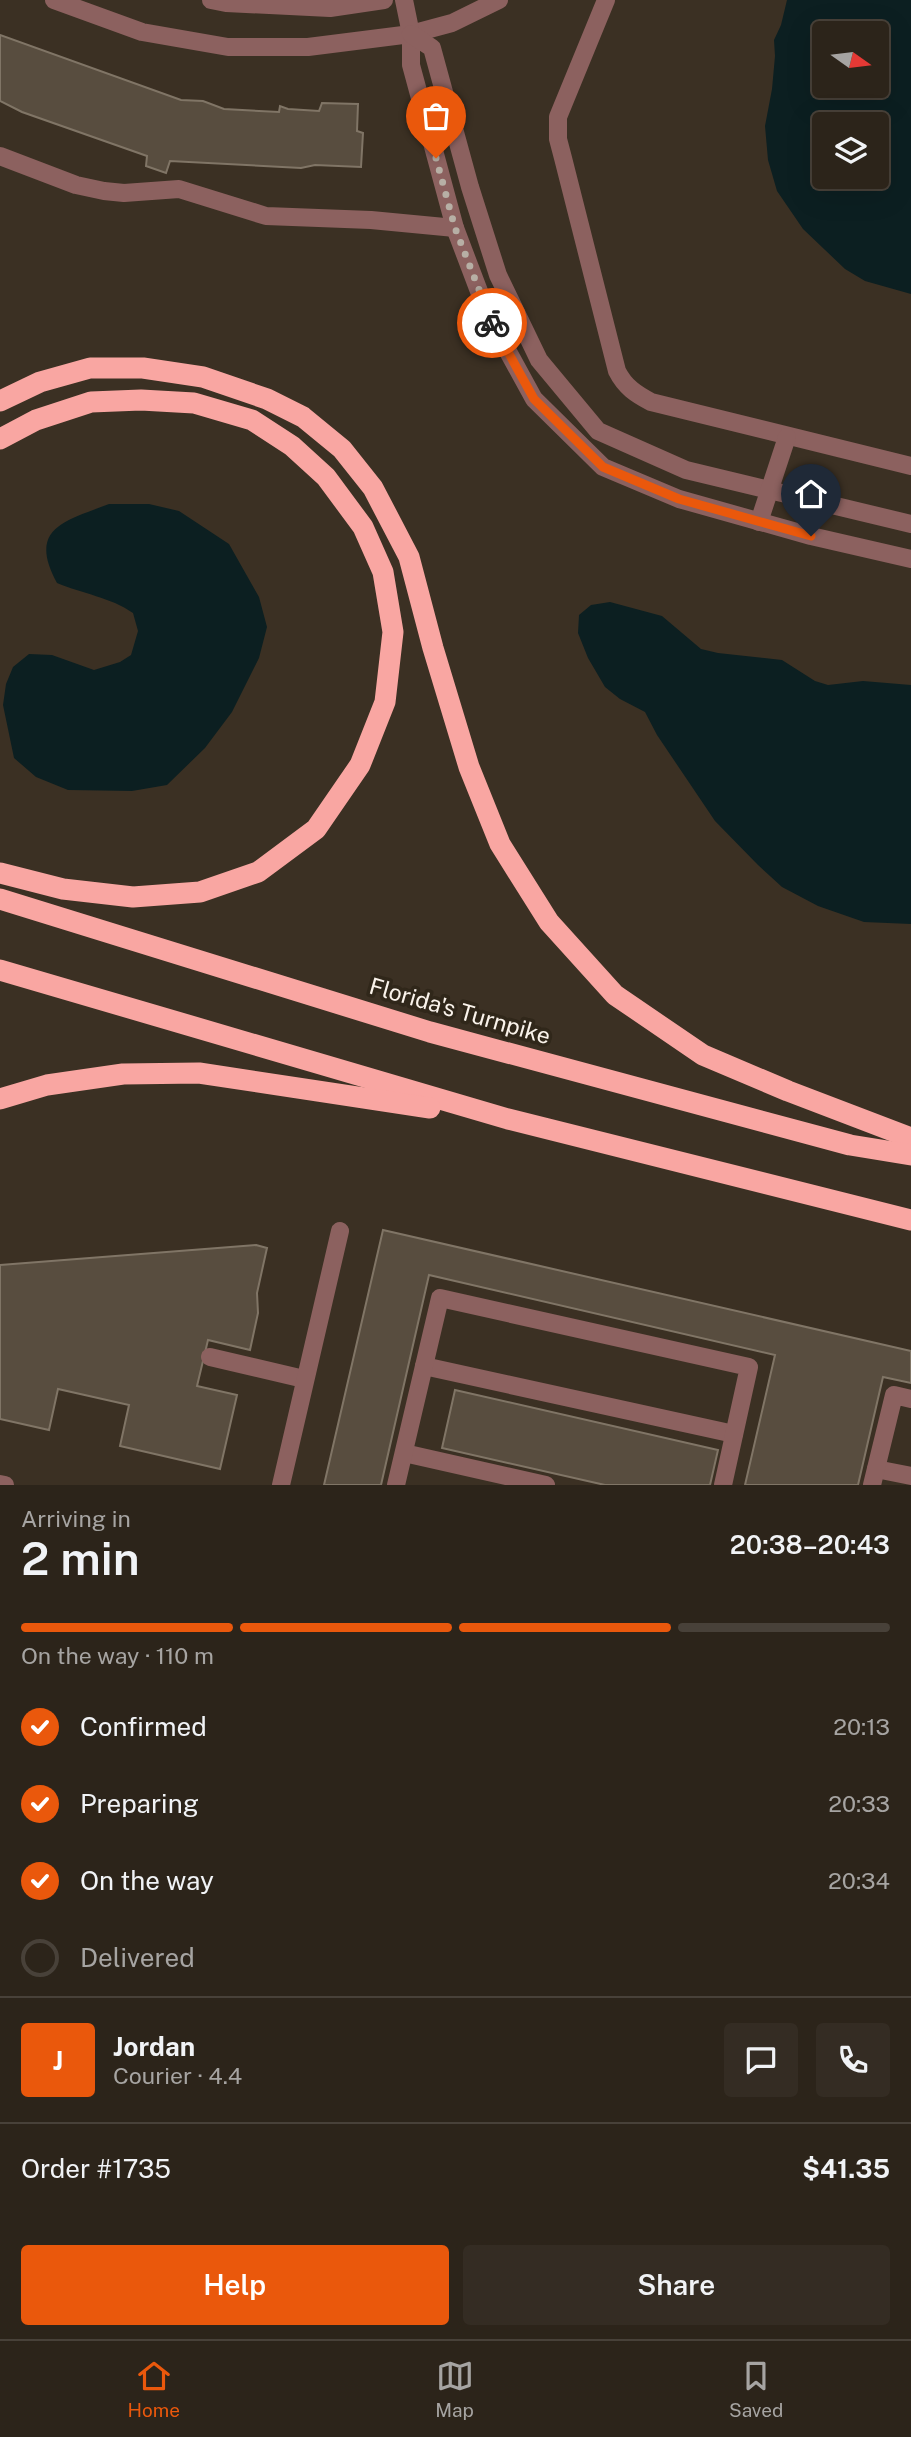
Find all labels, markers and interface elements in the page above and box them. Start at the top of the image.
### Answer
north arrow [812,21,889,98]
map controls [812,21,889,189]
pin [406,86,466,158]
icon: bag [417,97,455,135]
button: layers [812,112,889,189]
courier [457,288,527,358]
icon: bike [473,304,511,342]
pin [781,464,841,536]
icon: home [792,475,830,513]
street label: Florida's Turnpike [366,972,554,1049]
text: Arriving in [21,1505,131,1532]
text: 20:38–20:43 [730,1529,890,1560]
text: 2 min [21,1531,140,1585]
text: On the way · 110 m [21,1642,214,1669]
icon: check [21,1708,59,1746]
text: Confirmed [80,1711,207,1742]
text: 20:13 [833,1713,890,1740]
icon: check [21,1785,59,1823]
text: Preparing [80,1788,199,1819]
text: 20:33 [828,1790,890,1817]
icon: check [21,1862,59,1900]
text: On the way [80,1865,214,1896]
text: 20:34 [828,1867,890,1894]
text: Delivered [80,1942,195,1973]
button: chat [724,2023,798,2097]
button: phone [816,2023,890,2097]
text: Jordan [113,2031,195,2062]
text: J [53,2045,63,2076]
text: Courier · 4.4 [113,2062,242,2089]
text: Order #1735 [21,2153,171,2184]
text: $41.35 [802,2153,890,2184]
button: Help [21,2245,449,2325]
button: Share [463,2245,890,2325]
tab: Home [128,2357,180,2421]
tab: Map [435,2357,474,2421]
tab: Saved [729,2357,783,2421]

